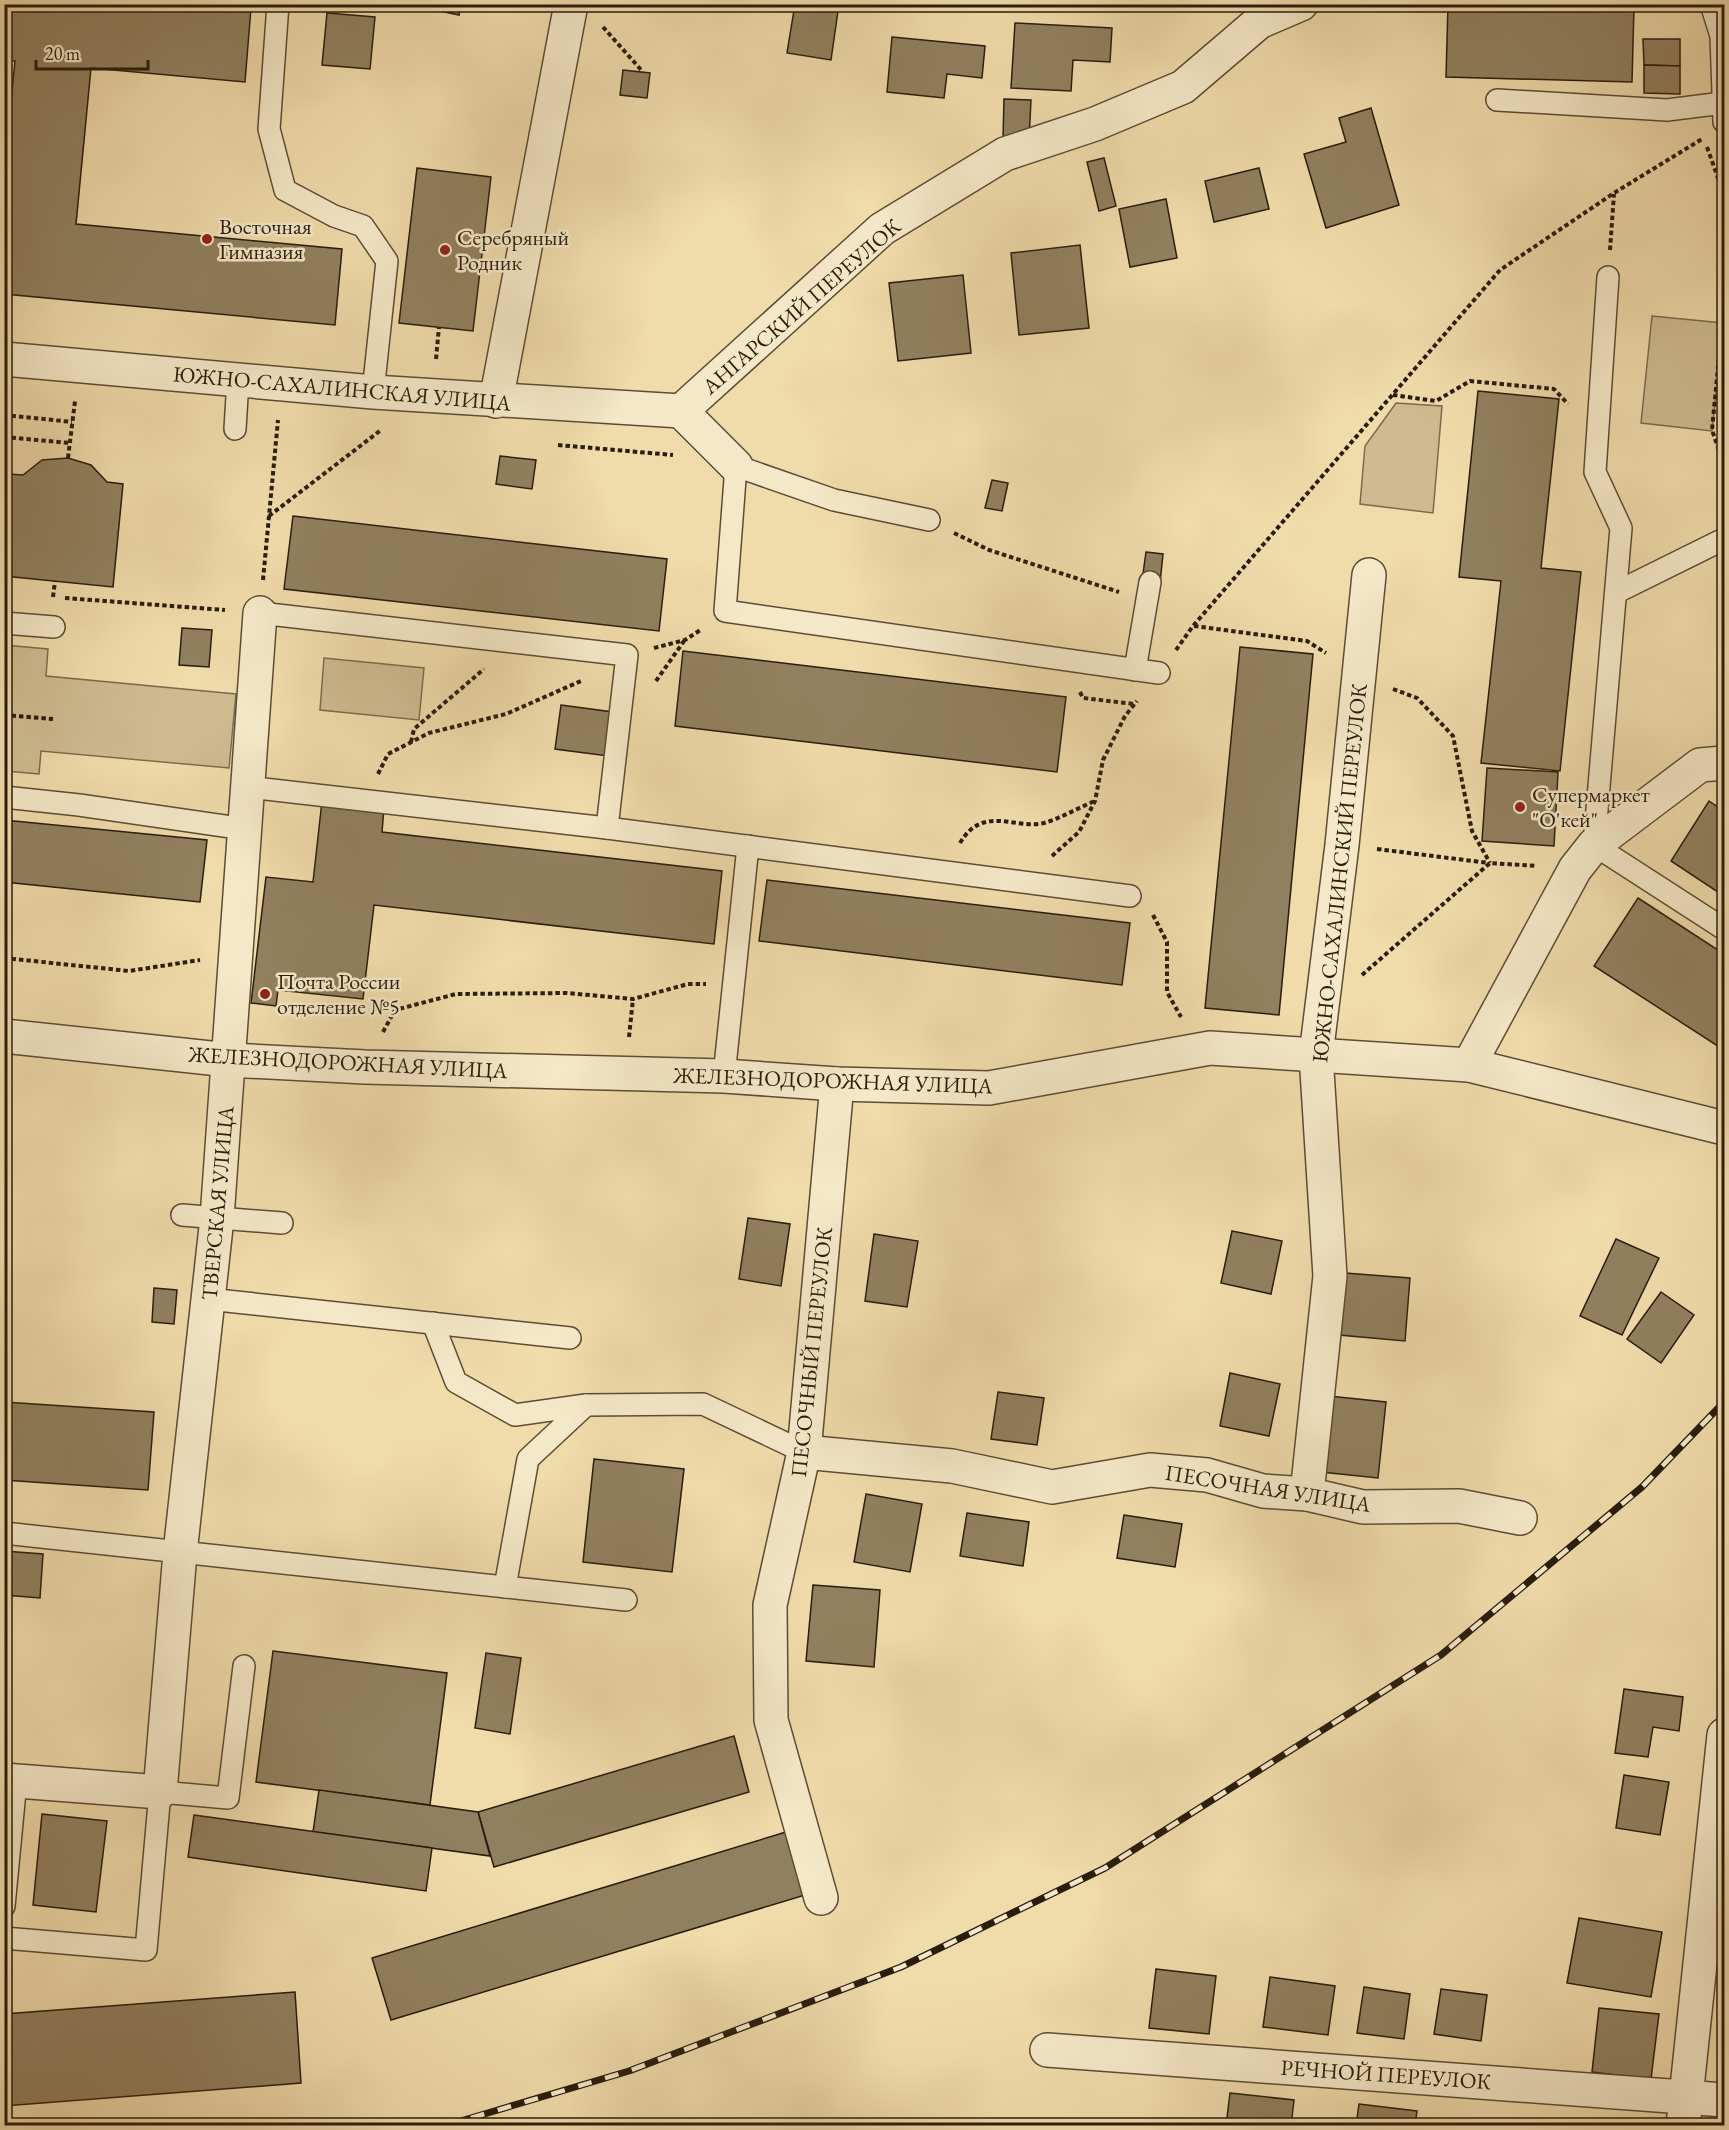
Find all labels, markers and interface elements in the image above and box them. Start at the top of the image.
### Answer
scale bar [36,33,148,71]
text: 20 m [45,42,80,65]
place label: Восточная Гимназия [219,212,312,266]
street label: АНГАРСКИЙ ПЕРЕУЛОК [695,212,907,401]
place label: Серебряный Родник [457,223,569,277]
marker: Восточная Гимназия [200,232,214,246]
marker: Серебряный Родник [438,243,452,257]
street label: ЮЖНО-САХАЛИНСКАЯ УЛИЦА [172,359,513,418]
street label: ЮЖНО-САХАЛИНСКИЙ ПЕРЕУЛОК [1305,681,1374,1064]
place label: Супермаркет "О'кей" [1532,780,1650,834]
marker: Супермаркет "О'кей" [1513,800,1527,814]
place label: Почта России отделение №5 [277,967,401,1021]
marker: Почта России отделение №5 [258,987,272,1001]
street label: ЖЕЛЕЗНОДОРОЖНАЯ УЛИЦА [187,1040,509,1085]
street label: ЖЕЛЕЗНОДОРОЖНАЯ УЛИЦА [672,1060,994,1101]
street label: ТВЕРСКАЯ УЛИЦА [195,1104,241,1301]
street label: ПЕСОЧНЫЙ ПЕРЕУЛОК [784,1225,839,1479]
street label: ПЕСОЧНАЯ УЛИЦА [1163,1458,1374,1519]
street label: РЕЧНОЙ ПЕРЕУЛОК [1280,2053,1493,2096]

